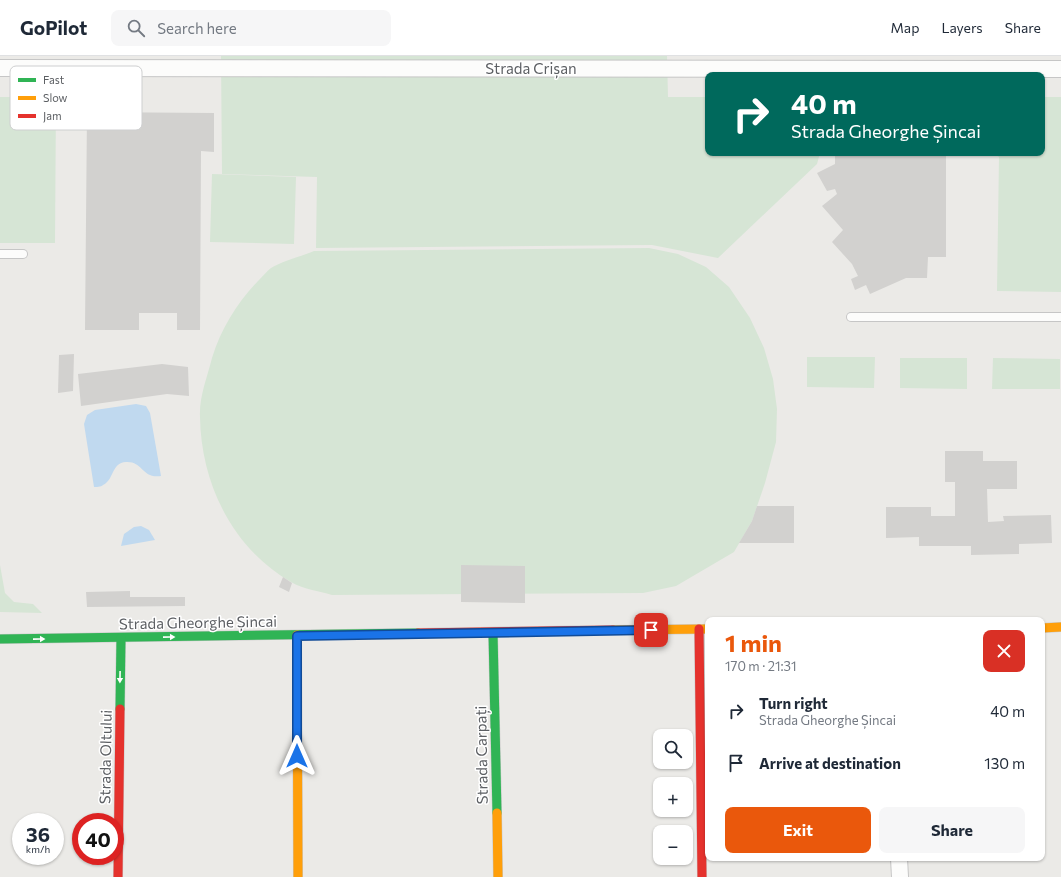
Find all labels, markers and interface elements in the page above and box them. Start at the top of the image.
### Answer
search box [111,10,391,46]
text: GoPilot [20,16,87,39]
icon: search [125,17,147,39]
text: Search here [157,19,237,37]
text: Map [891,19,919,36]
text: Layers [941,19,983,36]
text: Share [1005,19,1041,36]
street label: Strada Crișan [485,59,577,79]
legend [10,66,142,130]
text: Fast [43,73,65,86]
text: 40 m [791,86,857,120]
icon: right [725,88,777,140]
text: Slow [43,91,68,104]
text: Jam [43,109,62,123]
text: Strada Gheorghe Șincai [791,120,981,142]
street label: Strada Gheorghe Șincai [119,612,277,634]
pin [634,613,668,647]
icon: arrive [640,619,662,641]
text: 1 min [725,628,782,657]
button: close [983,630,1025,672]
one-way arrow [163,634,176,640]
one-way arrow [33,636,46,642]
text: 170 m · 21:31 [725,658,797,674]
one-way arrow [117,671,123,684]
text: Turn right [759,694,828,712]
icon: right [725,700,747,722]
text: 40 m [990,702,1025,720]
street label: Strada Carpați [471,705,493,805]
street label: Strada Oltului [95,710,115,804]
text: Strada Gheorghe Șincai [759,712,896,728]
map controls [653,729,693,865]
button: search [653,729,693,769]
position arrow [276,735,318,777]
icon: arrive [725,752,747,774]
text: Arrive at destination [759,754,901,772]
text: 130 m [984,754,1025,772]
button: + [653,777,693,817]
button: Exit [725,807,871,853]
button: Share [879,807,1025,853]
speed limit sign: 40 [72,813,124,865]
text: 36 [26,822,50,846]
button: − [653,825,693,865]
text: km/h [26,843,50,855]

